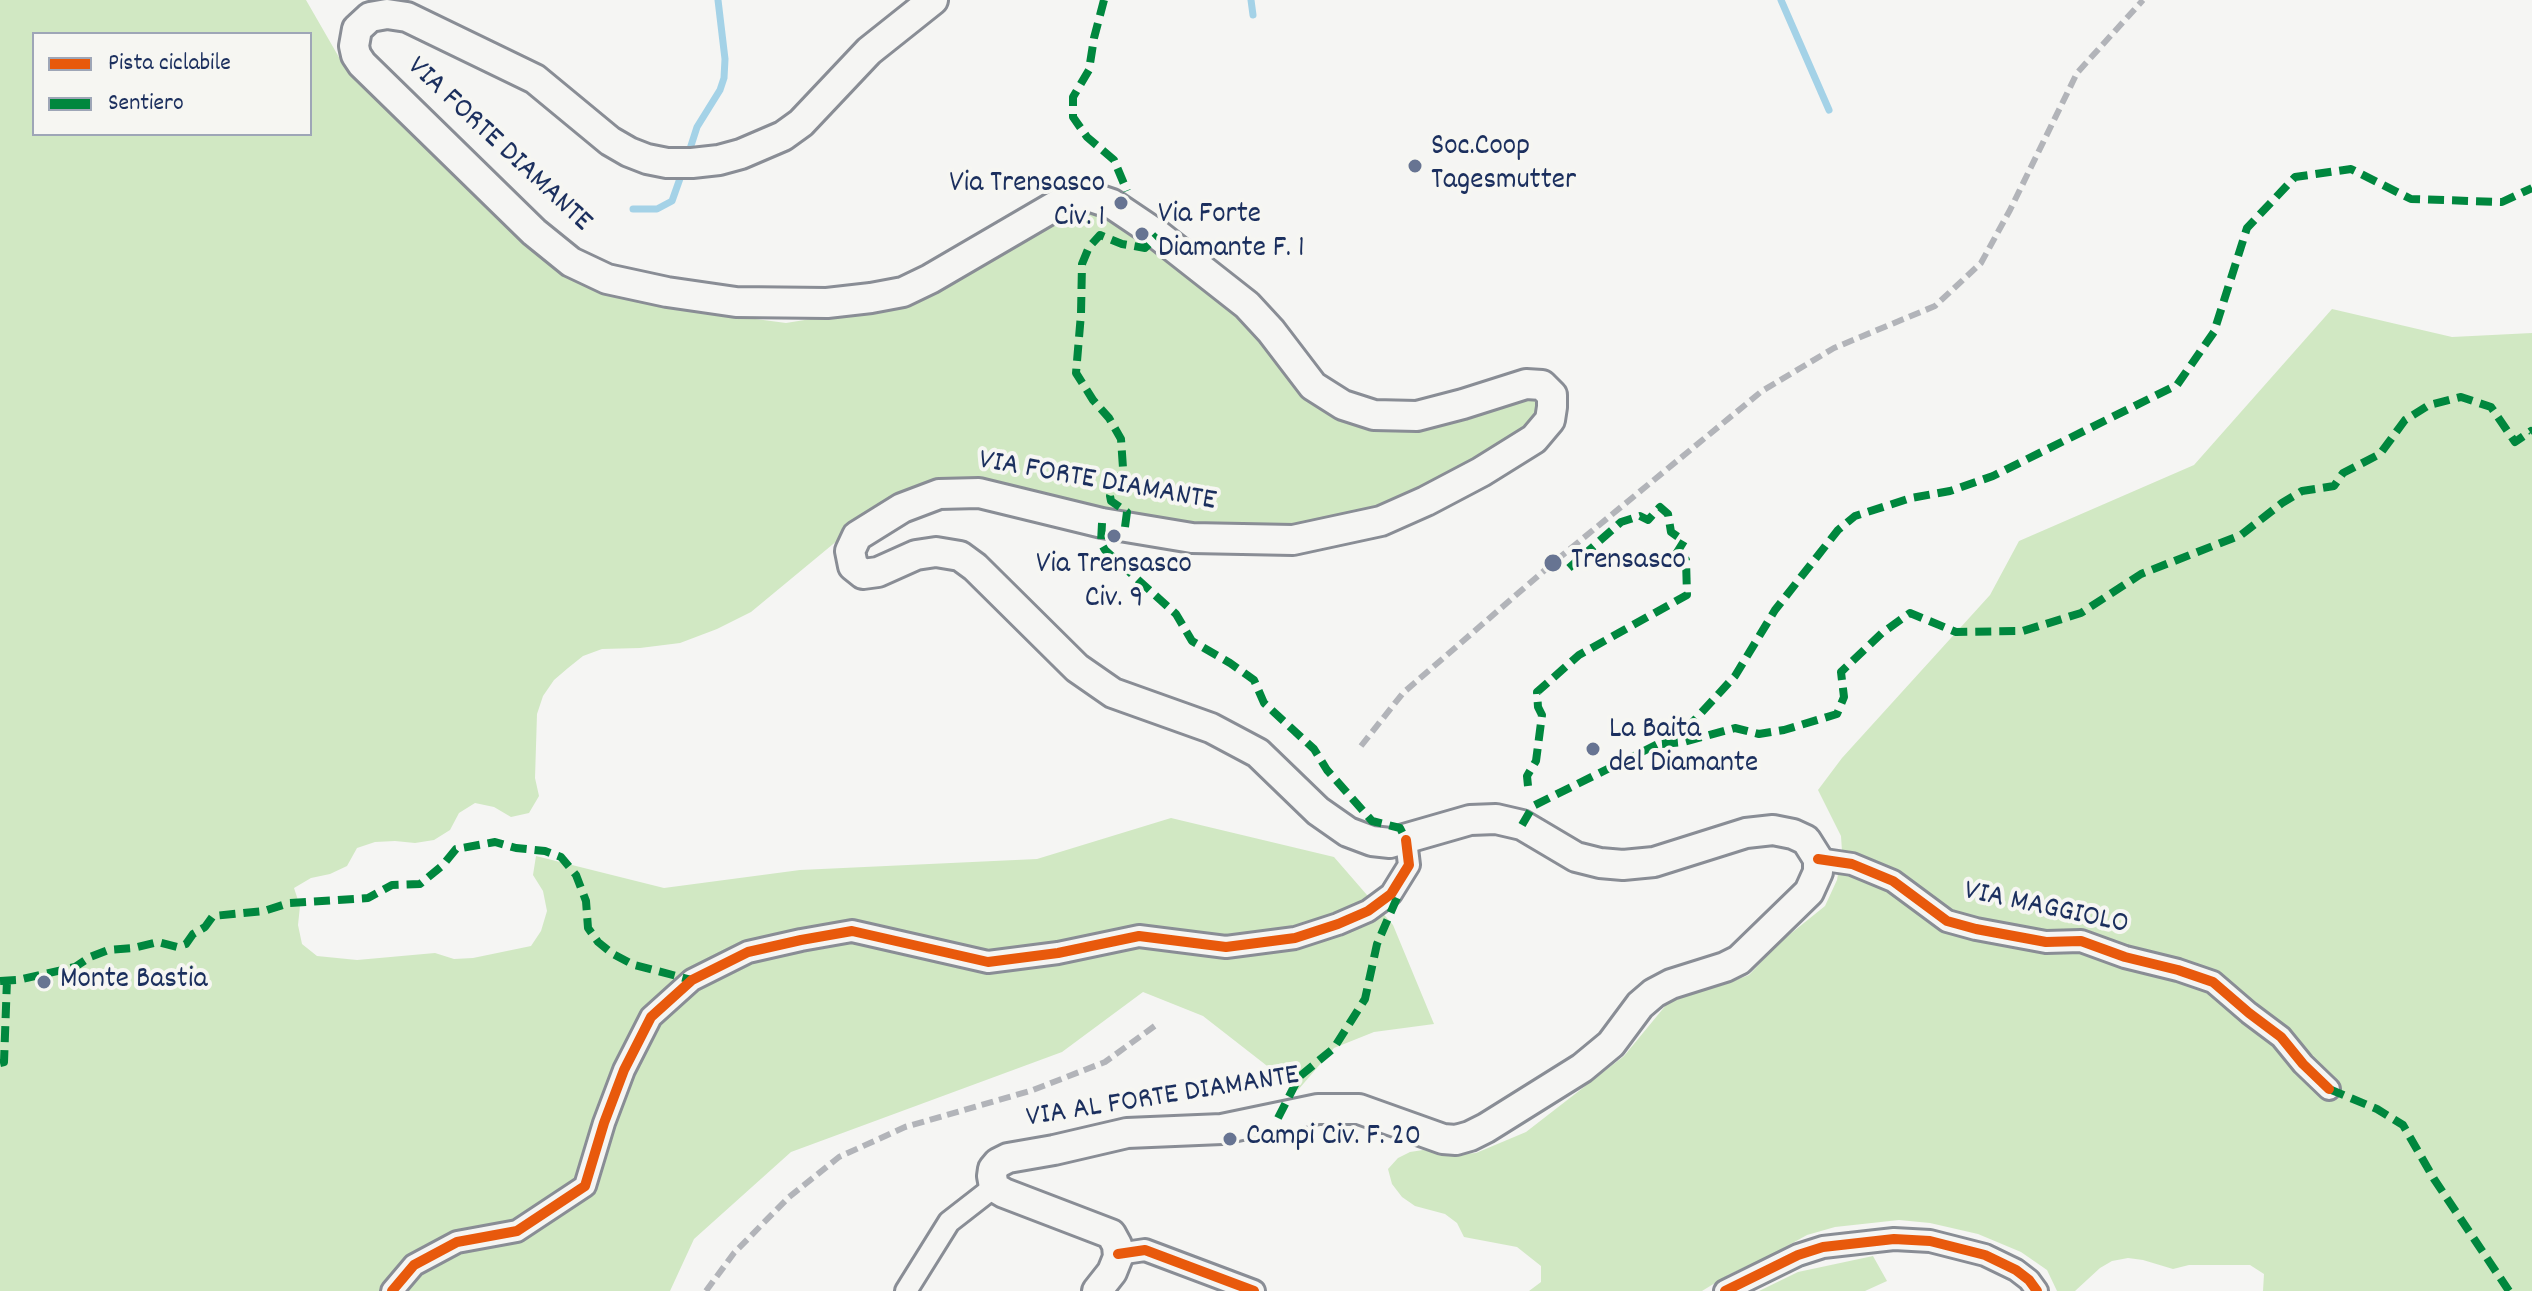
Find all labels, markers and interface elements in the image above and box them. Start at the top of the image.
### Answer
legend [32,32,312,136]
text: Pista ciclabile [108,47,231,81]
street label: VIA FORTE DIAMANTE [398,51,598,241]
text: Sentiero [108,87,184,121]
place label: Soc.Coop Tagesmutter [1431,131,1576,202]
marker: Soc.Coop Tagesmutter [1406,157,1424,175]
place label: Via Trensasco Civ. 1 [949,168,1105,238]
marker: Via Trensasco Civ. 1 [1112,194,1130,212]
place label: Via Forte Diamante F. 1 [1158,199,1305,270]
marker: Via Forte Diamante F. 1 [1133,225,1151,243]
street label: VIA FORTE DIAMANTE [976,444,1218,522]
marker: Via Trensasco Civ. 9 [1105,527,1123,545]
place label: Trensasco [1571,545,1686,581]
place label: Via Trensasco Civ. 9 [1036,549,1192,620]
marker: Trensasco [1542,552,1564,574]
place label: La Baita del Diamante [1609,714,1758,784]
marker: La Baita del Diamante [1584,740,1602,758]
street label: VIA MAGGIOLO [1960,875,2132,945]
place label: Monte Bastia [60,964,207,1000]
marker: Monte Bastia [35,973,53,991]
street label: VIA AL FORTE DIAMANTE [1024,1060,1302,1138]
place label: Campi Civ. F. 20 [1246,1121,1421,1157]
marker: Campi Civ. F. 20 [1221,1130,1239,1148]

